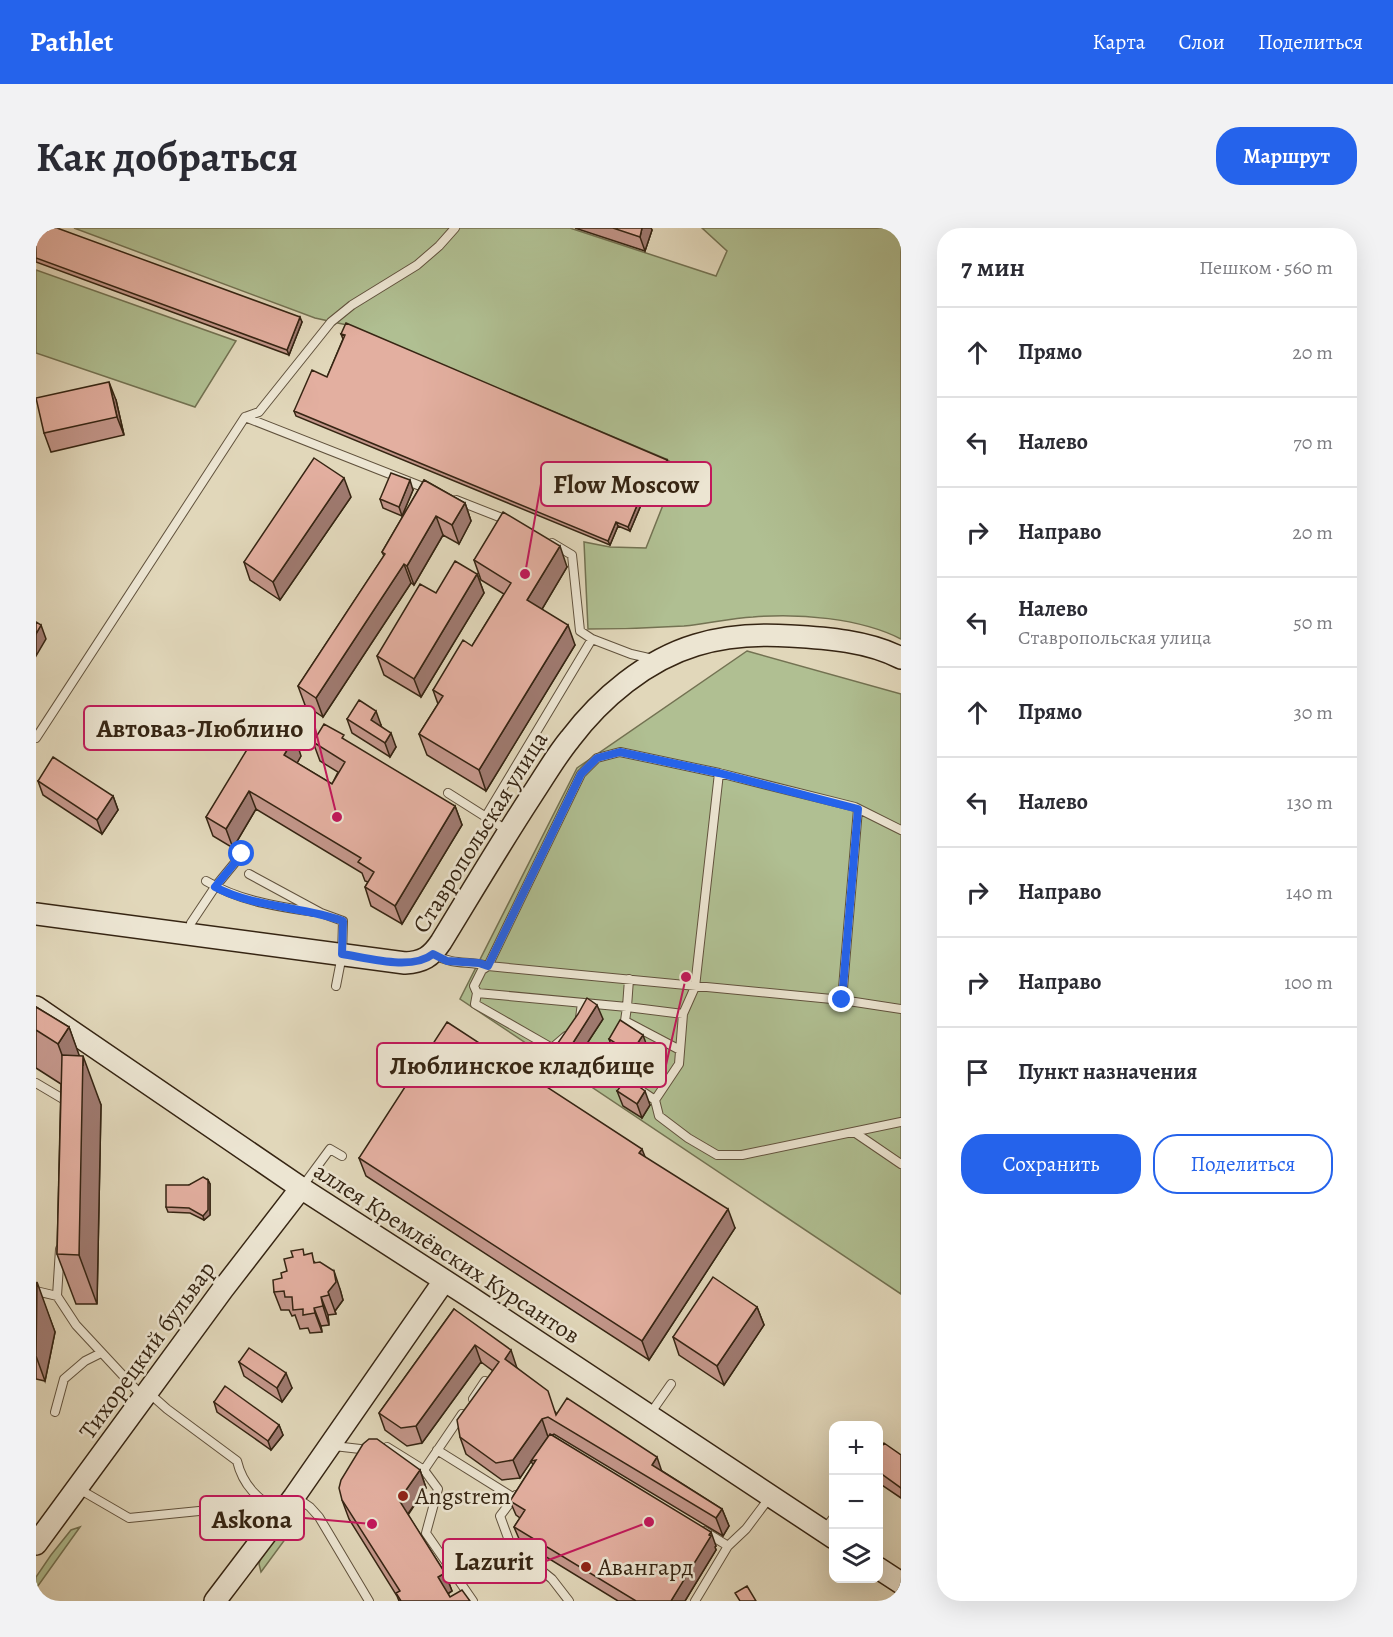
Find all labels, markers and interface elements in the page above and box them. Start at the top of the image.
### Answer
text: Pathlet [30,23,113,61]
text: Карта [1092,28,1145,56]
text: Слои [1178,28,1225,56]
text: Поделиться [1258,28,1363,56]
button: Маршрут [1216,127,1357,185]
text: Как добраться [36,128,298,185]
text: 7 мин [961,250,1025,285]
text: Пешком · 560 m [1199,254,1333,281]
icon: ahead [961,336,994,369]
text: Прямо [1018,337,1082,367]
text: 20 m [1292,339,1333,366]
icon: left [961,426,994,459]
text: Налево [1018,427,1088,457]
text: 70 m [1293,429,1333,456]
callout: Flow Moscow [541,462,711,506]
text: Flow Moscow [553,467,700,502]
icon: right [961,516,994,549]
text: Направо [1018,517,1101,547]
text: 20 m [1292,519,1333,546]
text: Налево [1018,594,1088,624]
icon: left [961,606,994,639]
text: 50 m [1293,609,1333,636]
text: Ставропольская улица [1018,624,1211,651]
icon: ahead [961,696,994,729]
text: Прямо [1018,697,1082,727]
text: 30 m [1293,699,1333,726]
callout: Автоваз-Люблино [84,706,315,750]
text: Автоваз-Люблино [96,711,303,746]
street label: Ставропольская улица [405,725,555,939]
icon: left [961,786,994,819]
text: Налево [1018,787,1088,817]
text: 130 m [1287,789,1333,816]
route start [228,840,254,866]
icon: right [961,876,994,909]
text: Направо [1018,877,1101,907]
text: 140 m [1286,879,1333,906]
icon: right [961,966,994,999]
text: Направо [1018,967,1101,997]
text: 100 m [1284,969,1333,996]
route end [828,986,854,1012]
callout: Люблинское кладбище [377,1043,666,1087]
text: Люблинское кладбище [389,1048,655,1083]
icon: arrive [961,1056,994,1089]
text: Пункт назначения [1018,1057,1197,1087]
button: Сохранить [961,1134,1141,1194]
button: Поделиться [1153,1134,1333,1194]
street label: аллея Кремлёвских Курсантов [308,1155,586,1351]
street label: Тихорецкий бульвар [72,1255,222,1445]
map controls [829,1421,883,1583]
button: + [829,1421,883,1475]
button: − [829,1475,883,1529]
place label: Angstrem [414,1480,511,1512]
marker: Angstrem [396,1489,410,1503]
callout: Askona [200,1496,304,1540]
text: Askona [211,1502,293,1537]
button: layers [829,1529,883,1583]
callout: Lazurit [443,1539,546,1583]
text: Lazurit [454,1544,534,1579]
place label: Авангард [597,1551,693,1583]
marker: Авангард [579,1560,593,1574]

